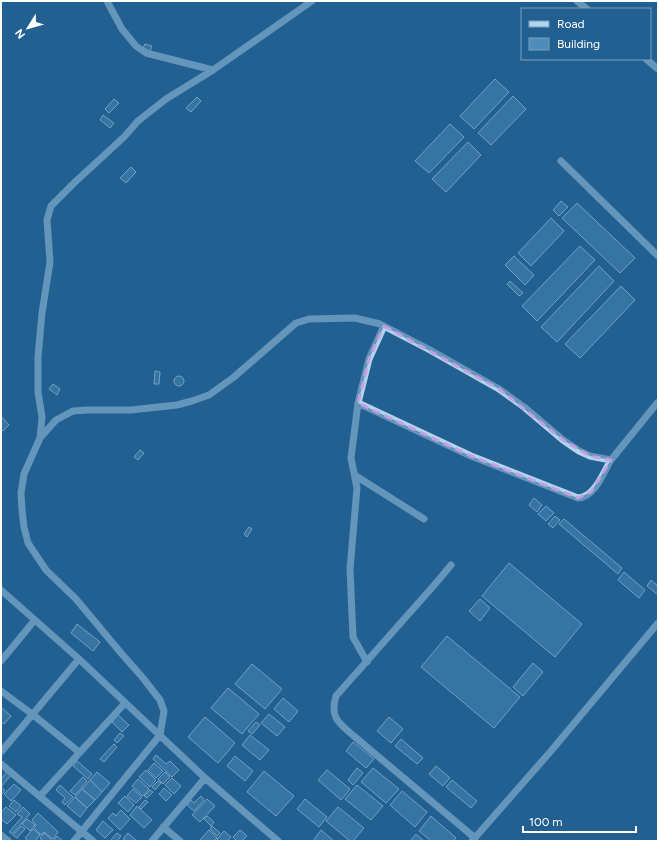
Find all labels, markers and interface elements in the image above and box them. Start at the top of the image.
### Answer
north arrow [8,8,48,48]
legend [521,8,651,60]
text: Road [557,17,585,31]
text: N [13,26,28,41]
text: Building [557,37,600,51]
scale bar [523,808,636,834]
text: 100 m [529,815,563,829]

